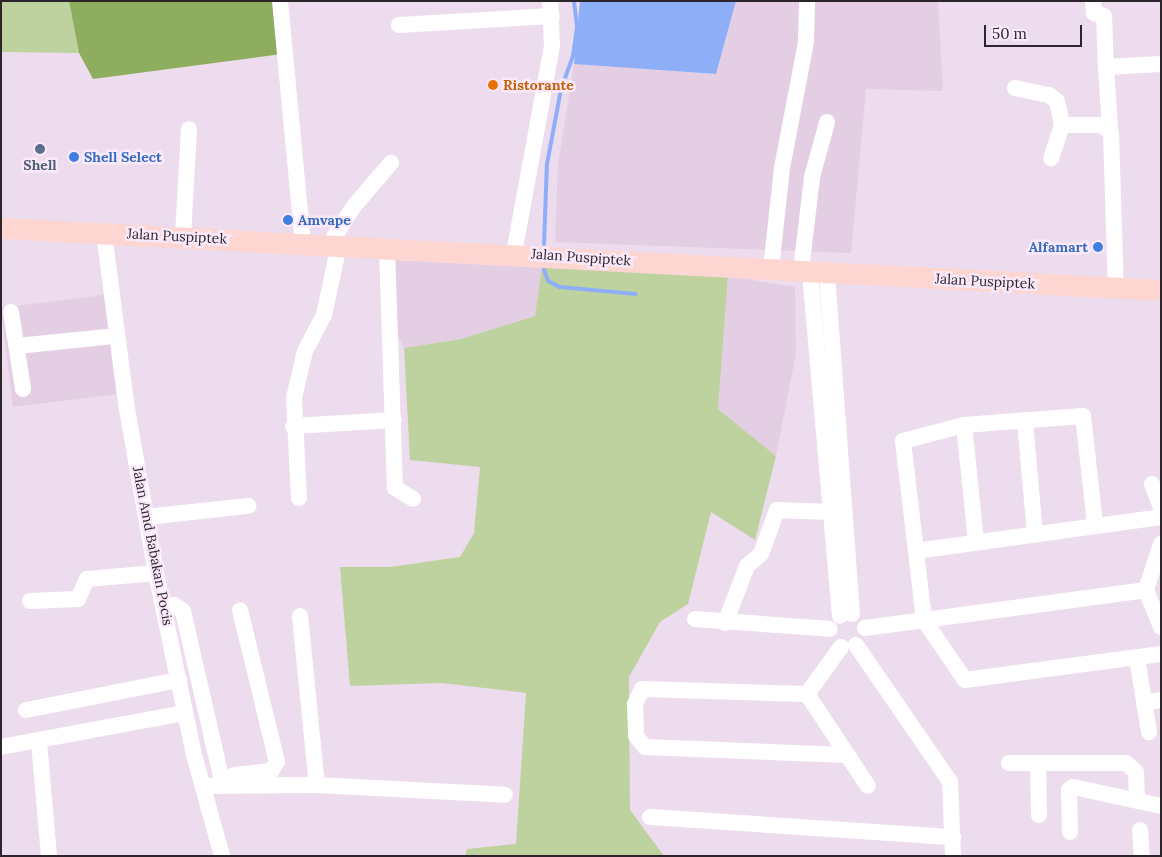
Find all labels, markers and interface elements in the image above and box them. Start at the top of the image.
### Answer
scale bar [987,15,1084,47]
text: 50 m [992,24,1027,43]
place label: Ristorante [503,77,574,93]
marker: Ristorante [487,79,499,91]
marker: Shell [34,143,46,155]
place label: Shell Select [84,149,162,165]
marker: Shell Select [68,151,80,163]
place label: Shell [23,157,57,173]
place label: Amvape [298,212,351,228]
marker: Amvape [282,214,294,226]
street label: Jalan Puspiptek [127,225,227,247]
place label: Alfamart [1029,239,1088,255]
marker: Alfamart [1092,241,1104,253]
street label: Jalan Puspiptek [531,245,631,269]
street label: Jalan Puspiptek [935,270,1035,292]
street label: Jalan Amd Babakan Pocis [129,465,177,627]

